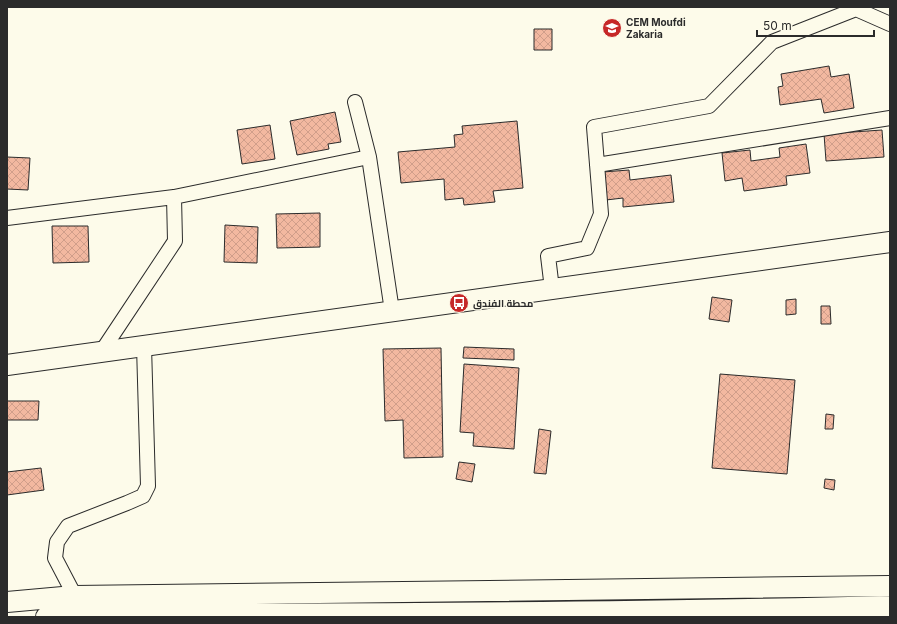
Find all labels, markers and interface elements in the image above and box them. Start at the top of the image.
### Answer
scale bar [757,12,874,38]
place label: CEM Moufdi Zakaria [626,16,686,40]
school or university icon: CEM Moufdi Zakaria [601,17,623,39]
text: 50 m [763,18,792,33]
bus stop icon: محطة الفندق [448,292,470,314]
place label: محطة الفندق [473,297,533,310]

